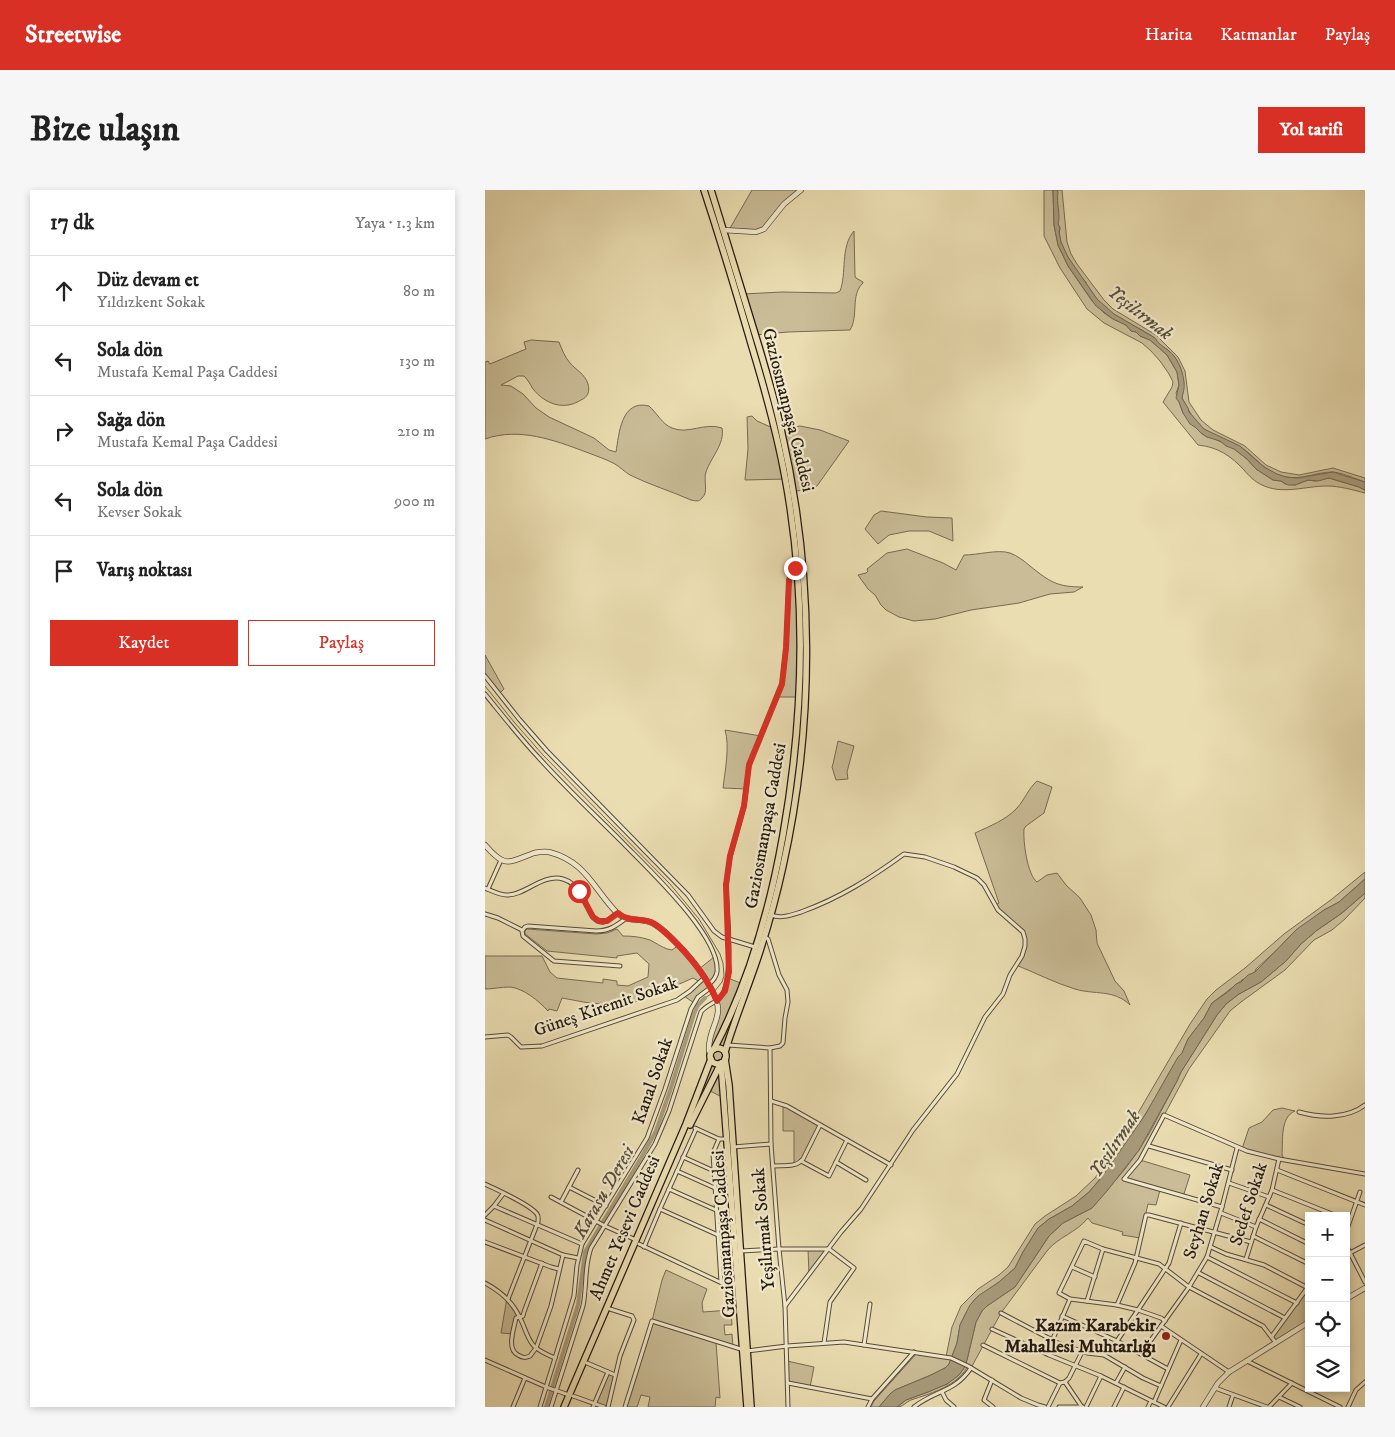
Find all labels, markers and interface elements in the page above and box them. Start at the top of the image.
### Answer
text: Streetwise [25,20,121,50]
text: Harita [1145,24,1192,46]
text: Katmanlar [1220,24,1297,46]
text: Paylaş [1325,24,1370,46]
button: Yol tarifi [1258,107,1365,153]
text: Bize ulaşın [30,108,180,152]
text: 17 dk [50,210,94,236]
text: Yaya · 1.3 km [355,213,435,233]
text: Düz devam et [97,269,199,292]
icon: ahead [50,277,78,305]
text: 80 m [403,281,435,301]
water label: Yeşilırmak [1103,281,1177,345]
text: Yıldızkent Sokak [97,292,205,312]
street label: Gaziosmanpaşa Caddesi [757,326,819,494]
text: Sola dön [97,339,163,362]
icon: left [50,347,78,375]
text: 130 m [399,351,435,371]
text: Mustafa Kemal Paşa Caddesi [97,362,278,382]
text: Sağa dön [97,409,165,432]
icon: right [50,417,78,445]
text: 210 m [397,421,435,441]
text: Mustafa Kemal Paşa Caddesi [97,432,278,452]
text: Sola dön [97,479,163,502]
icon: left [50,487,78,515]
text: 900 m [394,491,435,511]
text: Kevser Sokak [97,502,182,522]
icon: arrive [50,557,78,585]
route end [784,557,807,580]
text: Varış noktası [97,559,192,582]
button: Kaydet [50,620,238,666]
button: Paylaş [248,620,435,666]
street label: Gaziosmanpaşa Caddesi [741,741,791,911]
route start [568,880,591,903]
street label: Güneş Kiremit Sokak [531,972,681,1042]
street label: Kanal Sokak [628,1035,678,1127]
water label: Yeşilırmak [1084,1106,1146,1182]
water label: Karasu Deresi [568,1141,640,1243]
street label: Gaziosmanpaşa Caddesi [707,1149,741,1319]
street label: Ahmet Yesevi Caddesi [585,1153,665,1303]
street label: Sedef Sokak [1225,1159,1273,1249]
street label: Seyhan Sokak [1179,1160,1229,1262]
street label: Yeşilırmak Sokak [748,1167,780,1291]
map controls [1305,1212,1350,1392]
button: + [1305,1212,1350,1257]
button: − [1305,1257,1350,1302]
button: locate [1305,1302,1350,1347]
place label: Kazım Karabekir Mahallesi Muhtarlığı [1004,1315,1156,1358]
marker: Kazım Karabekir Mahallesi Muhtarlığı [1160,1330,1172,1342]
button: layers [1305,1347,1350,1392]

